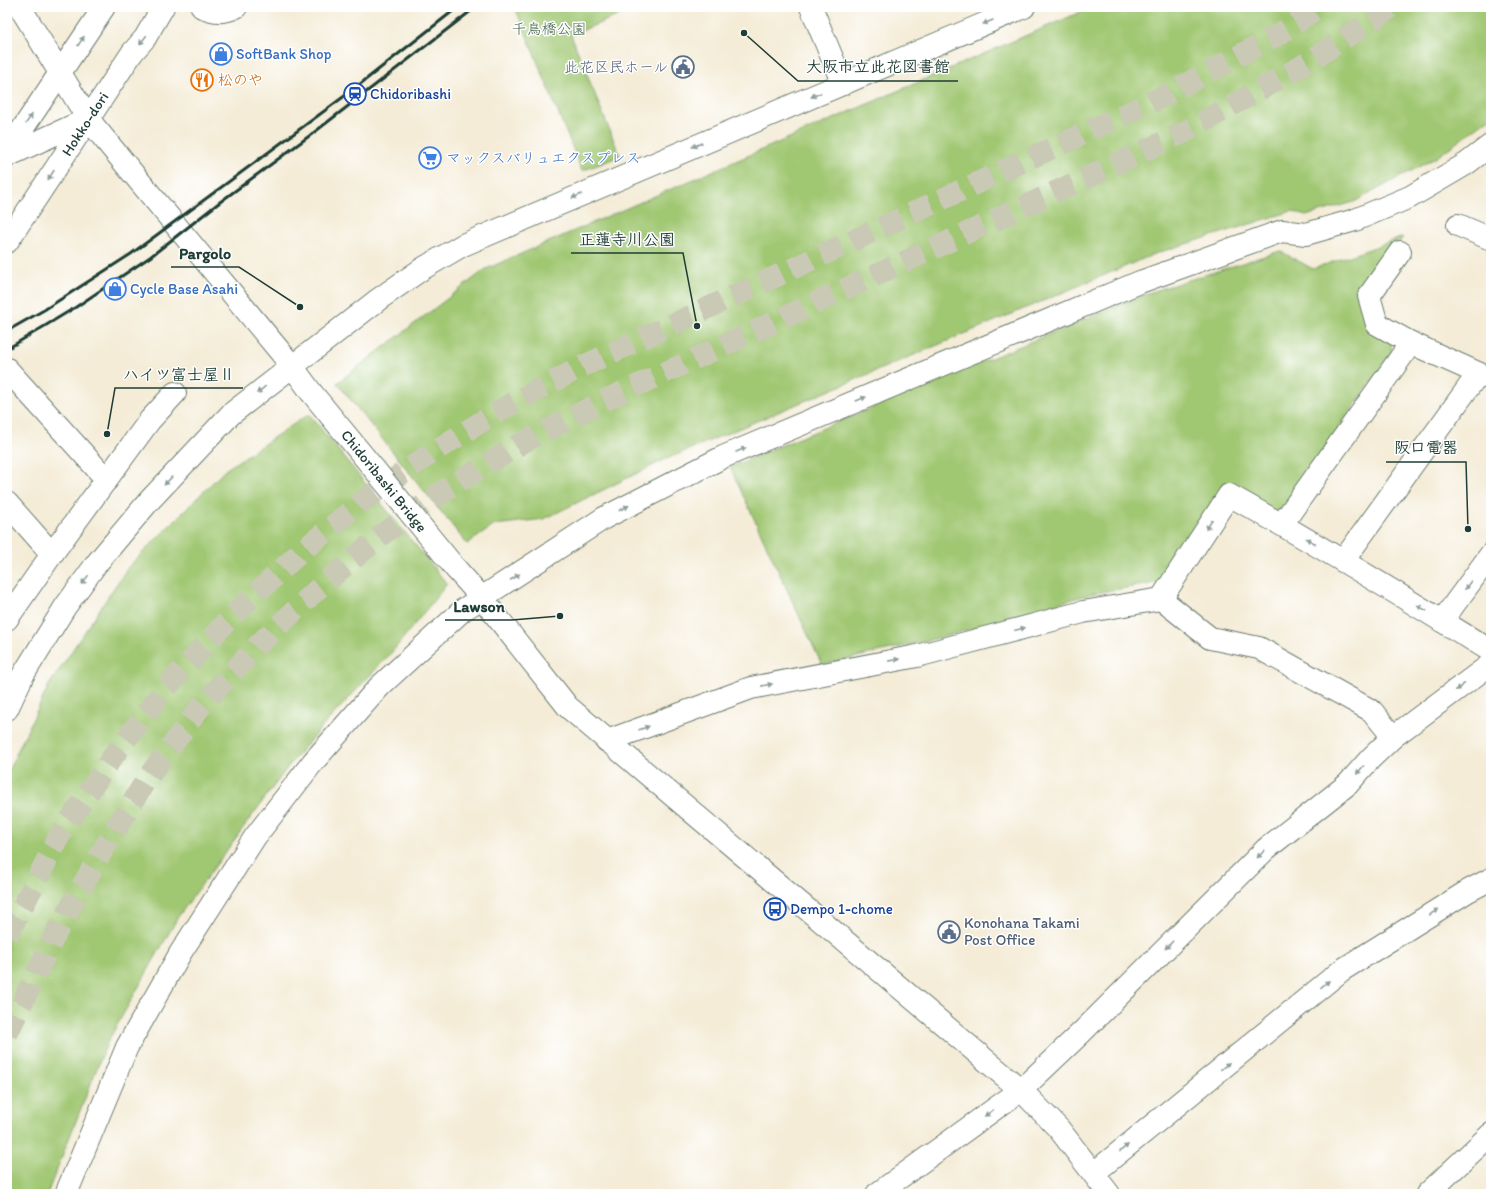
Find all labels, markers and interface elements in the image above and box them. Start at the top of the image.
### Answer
one-way arrow [982,19,993,25]
park label: 千鳥橋公園 [511,20,587,38]
one-way arrow [138,35,147,45]
one-way arrow [77,36,85,46]
shop icon: SoftBank Shop [208,41,234,67]
place label: SoftBank Shop [236,45,332,63]
callout: 大阪市立此花図書館 [798,53,958,81]
public building icon: 此花区民ホール [670,54,696,80]
text: 大阪市立此花図書館 [806,57,950,76]
place label: 此花区民ホール [564,58,668,76]
restaurant icon: 松のや [189,67,215,93]
place label: 松のや [218,71,263,89]
station icon: Chidoribashi [342,81,368,107]
place label: Chidoribashi [370,85,451,103]
street label: Hokko-dori [58,89,112,159]
one-way arrow [810,92,822,98]
one-way arrow [25,114,33,124]
one-way arrow [690,143,702,149]
supermarket icon: マックスバリュエクスプレス [417,145,443,171]
place label: マックスバリュエクスプレス [446,149,640,167]
one-way arrow [47,170,55,181]
one-way arrow [572,193,583,199]
callout: 正蓮寺川公園 [571,225,683,253]
text: 正蓮寺川公園 [579,230,675,249]
callout: Pargolo [171,239,239,267]
text: Pargolo [179,244,231,264]
shop icon: Cycle Base Asahi [102,276,128,302]
place label: Cycle Base Asahi [130,280,238,298]
callout: ハイツ富士屋Ⅱ [115,360,243,388]
text: ハイツ富士屋Ⅱ [123,365,235,384]
one-way arrow [256,386,267,395]
one-way arrow [855,396,866,402]
street label: Chidoribashi Bridge [337,426,431,536]
callout: 阪口電器 [1386,434,1466,462]
text: 阪口電器 [1394,438,1458,457]
one-way arrow [735,446,747,452]
one-way arrow [163,476,173,486]
one-way arrow [619,504,630,511]
one-way arrow [1205,520,1213,531]
one-way arrow [1305,538,1317,545]
one-way arrow [509,573,520,581]
one-way arrow [81,575,89,586]
one-way arrow [1464,580,1472,591]
callout: Lawson [445,592,512,620]
text: Lawson [453,597,506,616]
one-way arrow [1416,605,1428,612]
one-way arrow [1014,625,1027,631]
one-way arrow [888,657,900,663]
one-way arrow [761,682,773,688]
one-way arrow [1454,683,1465,691]
one-way arrow [638,724,650,730]
one-way arrow [1356,765,1365,775]
one-way arrow [1256,849,1266,858]
bus stop icon: Dempo 1-chome [762,896,788,922]
place label: Dempo 1-chome [790,900,893,918]
one-way arrow [1428,909,1440,916]
place label: Konohana Takami Post Office [964,914,1080,949]
public building icon: Konohana Takami Post Office [936,919,962,945]
one-way arrow [1164,940,1174,950]
one-way arrow [1320,979,1331,988]
one-way arrow [1219,1062,1230,1070]
one-way arrow [984,1109,995,1117]
one-way arrow [1118,1144,1129,1152]

